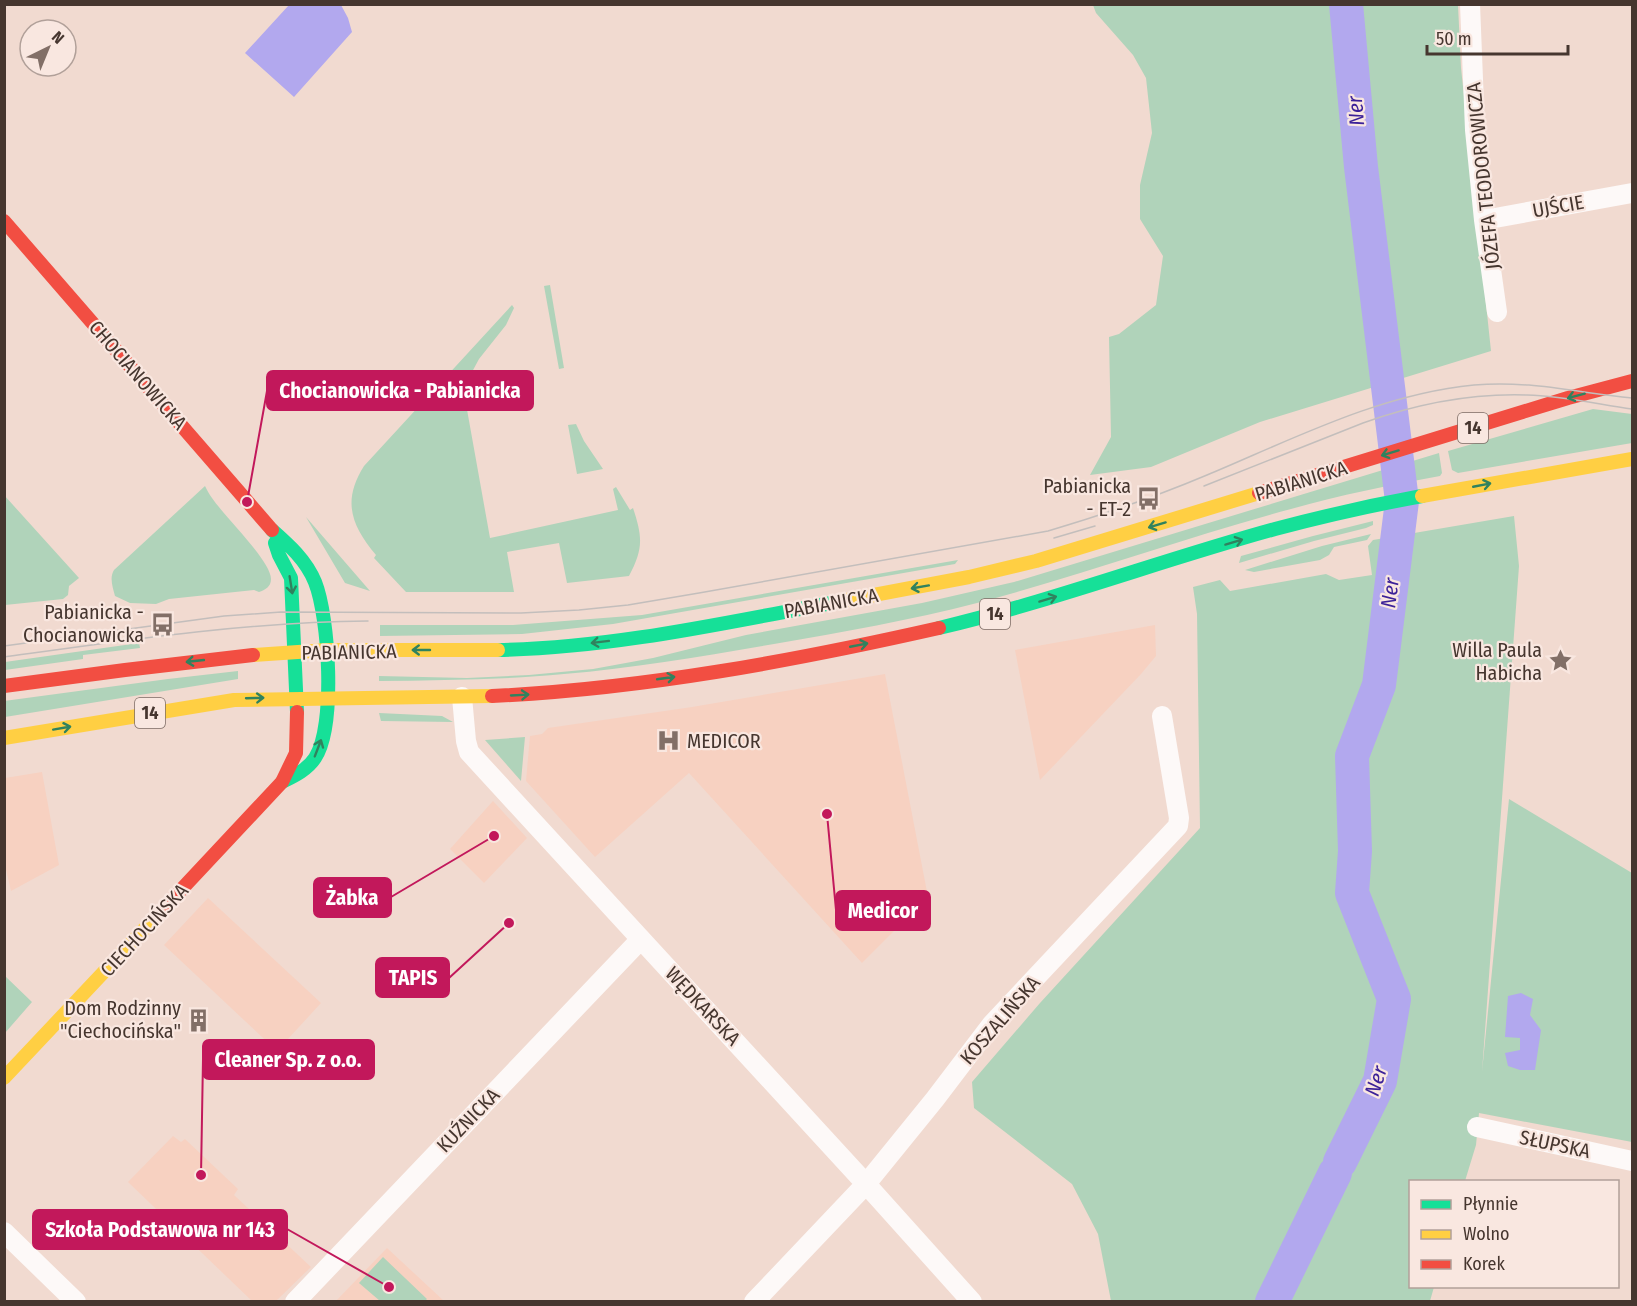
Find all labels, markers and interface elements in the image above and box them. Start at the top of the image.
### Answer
north arrow [18,18,78,78]
scale bar [1427,18,1568,56]
text: N [48,27,68,48]
text: 50 m [1436,28,1472,50]
street label: JÓZEFA TEODOROWICZA [1461,81,1505,271]
water label: Ner [1342,94,1370,127]
street label: UJŚCIE [1530,190,1586,222]
street label: CHOCIANOWICKA [84,315,192,435]
callout: Chocianowicka - Pabianicka [267,371,533,410]
text: Chocianowicka - Pabianicka [279,378,521,404]
one-way arrow [1567,391,1586,402]
road number: 14 [1458,413,1488,443]
one-way arrow [1381,449,1400,460]
street label: PABIANICKA [1252,455,1350,506]
place label: Pabianicka - ET-2 [1043,474,1131,521]
one-way arrow [1472,480,1491,491]
bus stop icon: Pabianicka - ET-2 [1136,485,1162,511]
one-way arrow [1148,520,1167,531]
one-way arrow [1224,536,1243,547]
one-way arrow [286,574,297,594]
water label: Ner [1375,576,1405,609]
one-way arrow [911,582,930,593]
street label: PABIANICKA [782,583,880,623]
one-way arrow [1038,592,1057,603]
road number: 14 [980,599,1010,629]
place label: Pabianicka - Chocianowicka [23,600,144,647]
bus stop icon: Pabianicka - Chocianowicka [149,611,175,637]
one-way arrow [590,637,610,648]
place label: Willa Paula Habicha [1452,638,1542,685]
street label: PABIANICKA [301,639,397,665]
one-way arrow [848,639,868,650]
one-way arrow [411,644,431,656]
place icon: Willa Paula Habicha [1547,648,1573,674]
one-way arrow [186,656,206,667]
one-way arrow [656,673,676,684]
one-way arrow [509,689,529,700]
one-way arrow [244,693,264,704]
road number: 14 [135,698,165,728]
one-way arrow [52,723,72,734]
hospital icon: MEDICOR [656,728,682,754]
place label: MEDICOR [687,729,761,753]
one-way arrow [314,740,325,758]
street label: CIECHOCIŃSKA [95,878,193,981]
callout: Żabka [314,878,391,917]
text: Żabka [326,884,378,911]
callout: Medicor [836,891,930,930]
text: Medicor [848,898,918,924]
callout: TAPIS [376,958,449,997]
street label: WĘDKARSKA [661,962,746,1051]
text: TAPIS [389,965,437,991]
street label: KOSZALIŃSKA [955,970,1045,1069]
place label: Dom Rodzinny "Ciechocińska" [60,996,181,1043]
building icon: Dom Rodzinny "Ciechocińska" [186,1007,212,1033]
callout: Cleaner Sp. z o.o. [203,1040,374,1079]
text: Cleaner Sp. z o.o. [215,1047,362,1073]
water label: Ner [1359,1062,1393,1099]
street label: KUŹNICKA [432,1083,505,1157]
street label: SŁUPSKA [1517,1125,1593,1163]
legend [1409,1180,1619,1288]
text: Płynnie [1463,1193,1518,1215]
callout: Szkoła Podstawowa nr 143 [33,1210,287,1249]
text: Szkoła Podstawowa nr 143 [45,1217,275,1243]
text: Wolno [1463,1223,1509,1245]
text: Korek [1463,1253,1505,1275]

